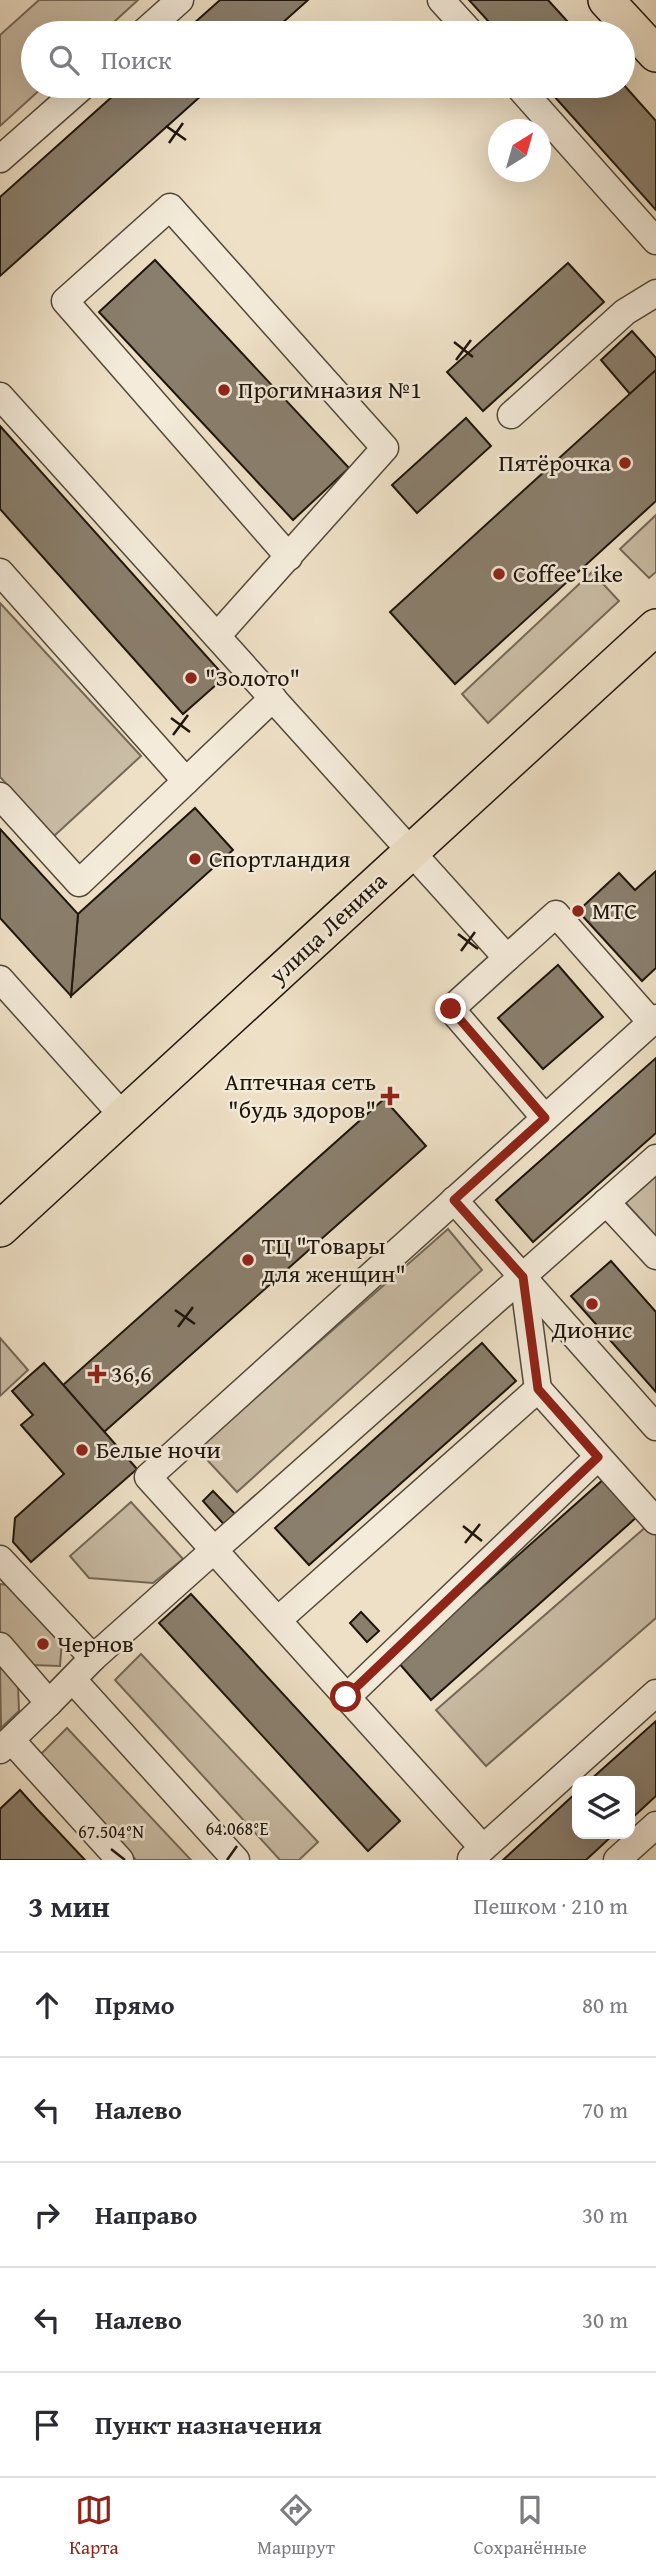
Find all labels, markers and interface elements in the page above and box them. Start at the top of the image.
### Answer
search box [21,21,635,98]
text: Поиск [101,40,172,79]
icon: search [45,41,83,79]
north arrow [488,119,551,182]
place label: Прогимназия №1 [238,372,422,407]
marker: Прогимназия №1 [216,382,232,398]
place label: Пятёрочка [499,445,612,480]
marker: Пятёрочка [617,455,633,471]
place label: Coffee Like [513,556,623,591]
marker: Coffee Like [491,566,507,582]
place label: "Золото" [205,660,300,695]
marker: "Золото" [183,670,199,686]
place label: Спортландия [209,841,350,876]
marker: Спортландия [187,851,203,867]
street label: улица Ленина [260,863,395,992]
place label: МТС [592,893,637,928]
marker: МТС [570,903,586,919]
route end [435,993,466,1024]
place label: Аптечная сеть "будь здоров" [225,1064,376,1127]
marker: Аптечная сеть "будь здоров" [382,1088,398,1104]
place label: ТЦ "Товары для женщин" [262,1228,406,1291]
marker: ТЦ "Товары для женщин" [240,1252,256,1268]
marker: Дионис [584,1296,600,1312]
place label: Дионис [551,1312,633,1347]
place label: 36,6 [111,1356,152,1391]
marker: 36,6 [89,1366,105,1382]
place label: Белые ночи [96,1432,221,1467]
marker: Белые ночи [74,1442,90,1458]
place label: Чернов [57,1626,134,1661]
marker: Чернов [35,1636,51,1652]
route start [330,1681,361,1712]
map controls [572,1776,635,1839]
button: layers [572,1776,635,1839]
text: 64.068°E [205,1815,269,1842]
text: 67.504°N [78,1818,144,1845]
text: 3 мин [28,1884,110,1928]
text: Пешком · 210 m [474,1889,628,1922]
text: Прямо [95,1985,175,2024]
icon: ahead [28,1986,66,2024]
text: 80 m [582,1988,628,2021]
text: Налево [95,2090,182,2129]
icon: left [28,2091,66,2129]
text: 70 m [582,2093,628,2126]
text: Направо [95,2195,197,2234]
icon: right [28,2196,66,2234]
text: 30 m [582,2198,628,2231]
text: Налево [95,2300,182,2339]
icon: left [28,2301,66,2339]
text: 30 m [582,2303,628,2336]
text: Пункт назначения [95,2405,322,2444]
icon: arrive [28,2406,66,2444]
tab: Карта [69,2491,119,2561]
tab: Маршрут [257,2491,335,2561]
tab: Сохранённые [473,2491,587,2561]

